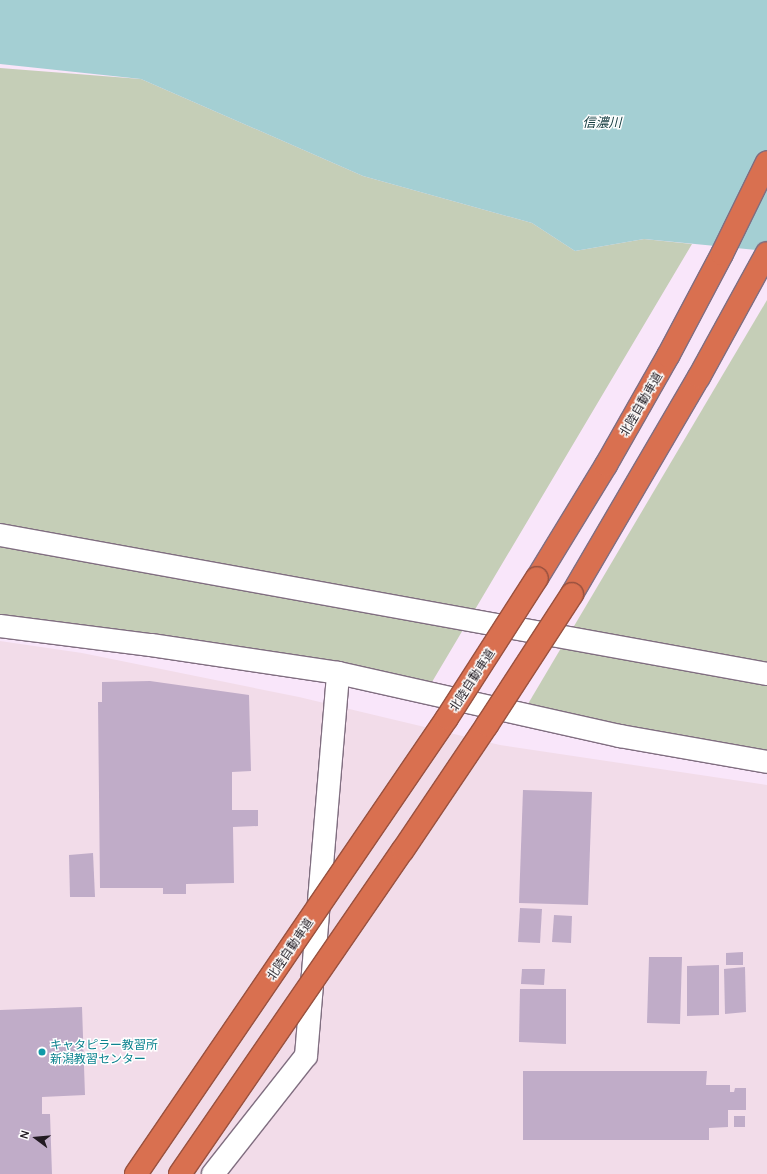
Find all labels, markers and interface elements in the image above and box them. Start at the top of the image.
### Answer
water label: 信濃川 [583,114,621,130]
street label: 北陸自動車道 [617,369,665,439]
street label: 北陸自動車道 [446,646,498,714]
street label: 北陸自動車道 [264,915,316,983]
place label: キャタピラー教習所 新潟教習センター [50,1038,158,1066]
marker: キャタピラー教習所 新潟教習センター [37,1047,47,1057]
north arrow [16,1118,56,1158]
text: N [16,1129,32,1140]

